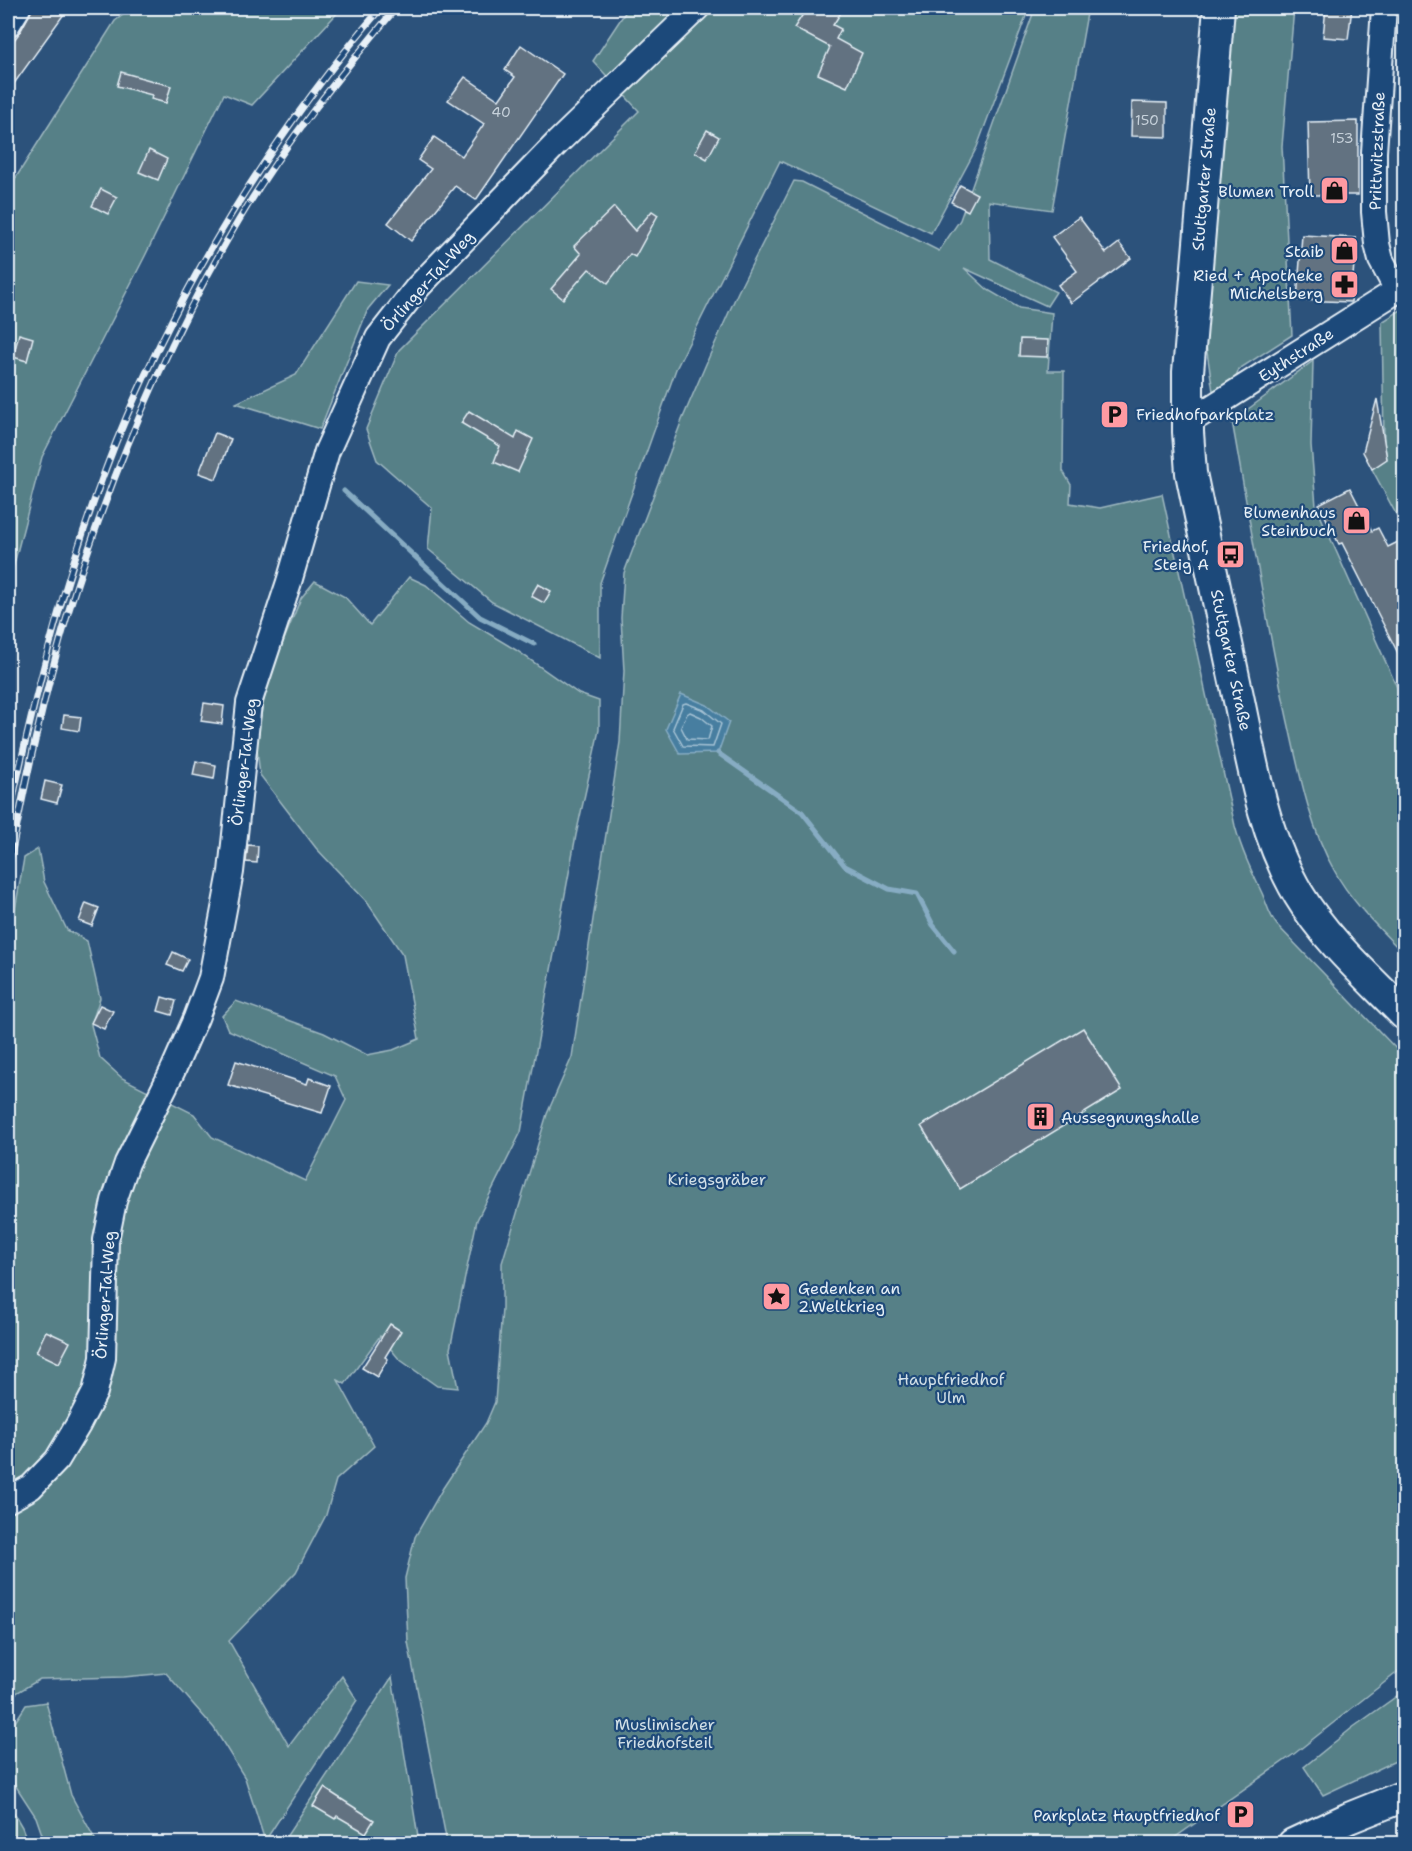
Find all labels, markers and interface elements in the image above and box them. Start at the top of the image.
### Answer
street label: Prittwitzstraße [1364,91,1390,211]
house number: 40 [491,103,511,121]
street label: Stuttgarter Straße [1187,106,1221,252]
house number: 150 [1135,111,1159,129]
house number: 153 [1330,129,1354,147]
shop icon: Blumen Troll [1319,175,1351,207]
place label: Blumen Troll [1218,181,1314,202]
street label: Örlinger-Tal-Weg [377,226,479,336]
shop icon: Staib [1329,235,1361,267]
place label: Staib [1285,241,1324,262]
place label: Ried + Apotheke Michelsberg [1193,265,1323,304]
pharmacy icon: Ried + Apotheke Michelsberg [1328,268,1360,300]
street label: Eythstraße [1255,323,1337,387]
parking icon: Friedhofparkplatz [1099,398,1131,430]
place label: Friedhofparkplatz [1136,404,1274,425]
place label: Blumenhaus Steinbuch [1244,502,1336,541]
shop icon: Blumenhaus Steinbuch [1341,505,1373,537]
place label: Friedhof, Steig A [1143,536,1209,575]
bus stop icon: Friedhof, Steig A [1214,539,1246,571]
street label: Stuttgarter Straße [1206,587,1256,733]
street label: Örlinger-Tal-Weg [226,697,262,827]
building icon: Aussegnungshalle [1024,1101,1056,1133]
place label: Aussegnungshalle [1061,1107,1200,1128]
park label: Kriegsgräber [668,1169,766,1190]
street label: Örlinger-Tal-Weg [90,1230,120,1360]
place label: Gedenken an 2.Weltkrieg [798,1278,900,1317]
place icon: Gedenken an 2.Weltkrieg [761,1281,793,1313]
park label: Hauptfriedhof Ulm [897,1369,1006,1408]
park label: Muslimischer Friedhofsteil [615,1714,715,1753]
parking icon: Parkplatz Hauptfriedhof [1225,1799,1257,1831]
place label: Parkplatz Hauptfriedhof [1033,1805,1221,1826]

